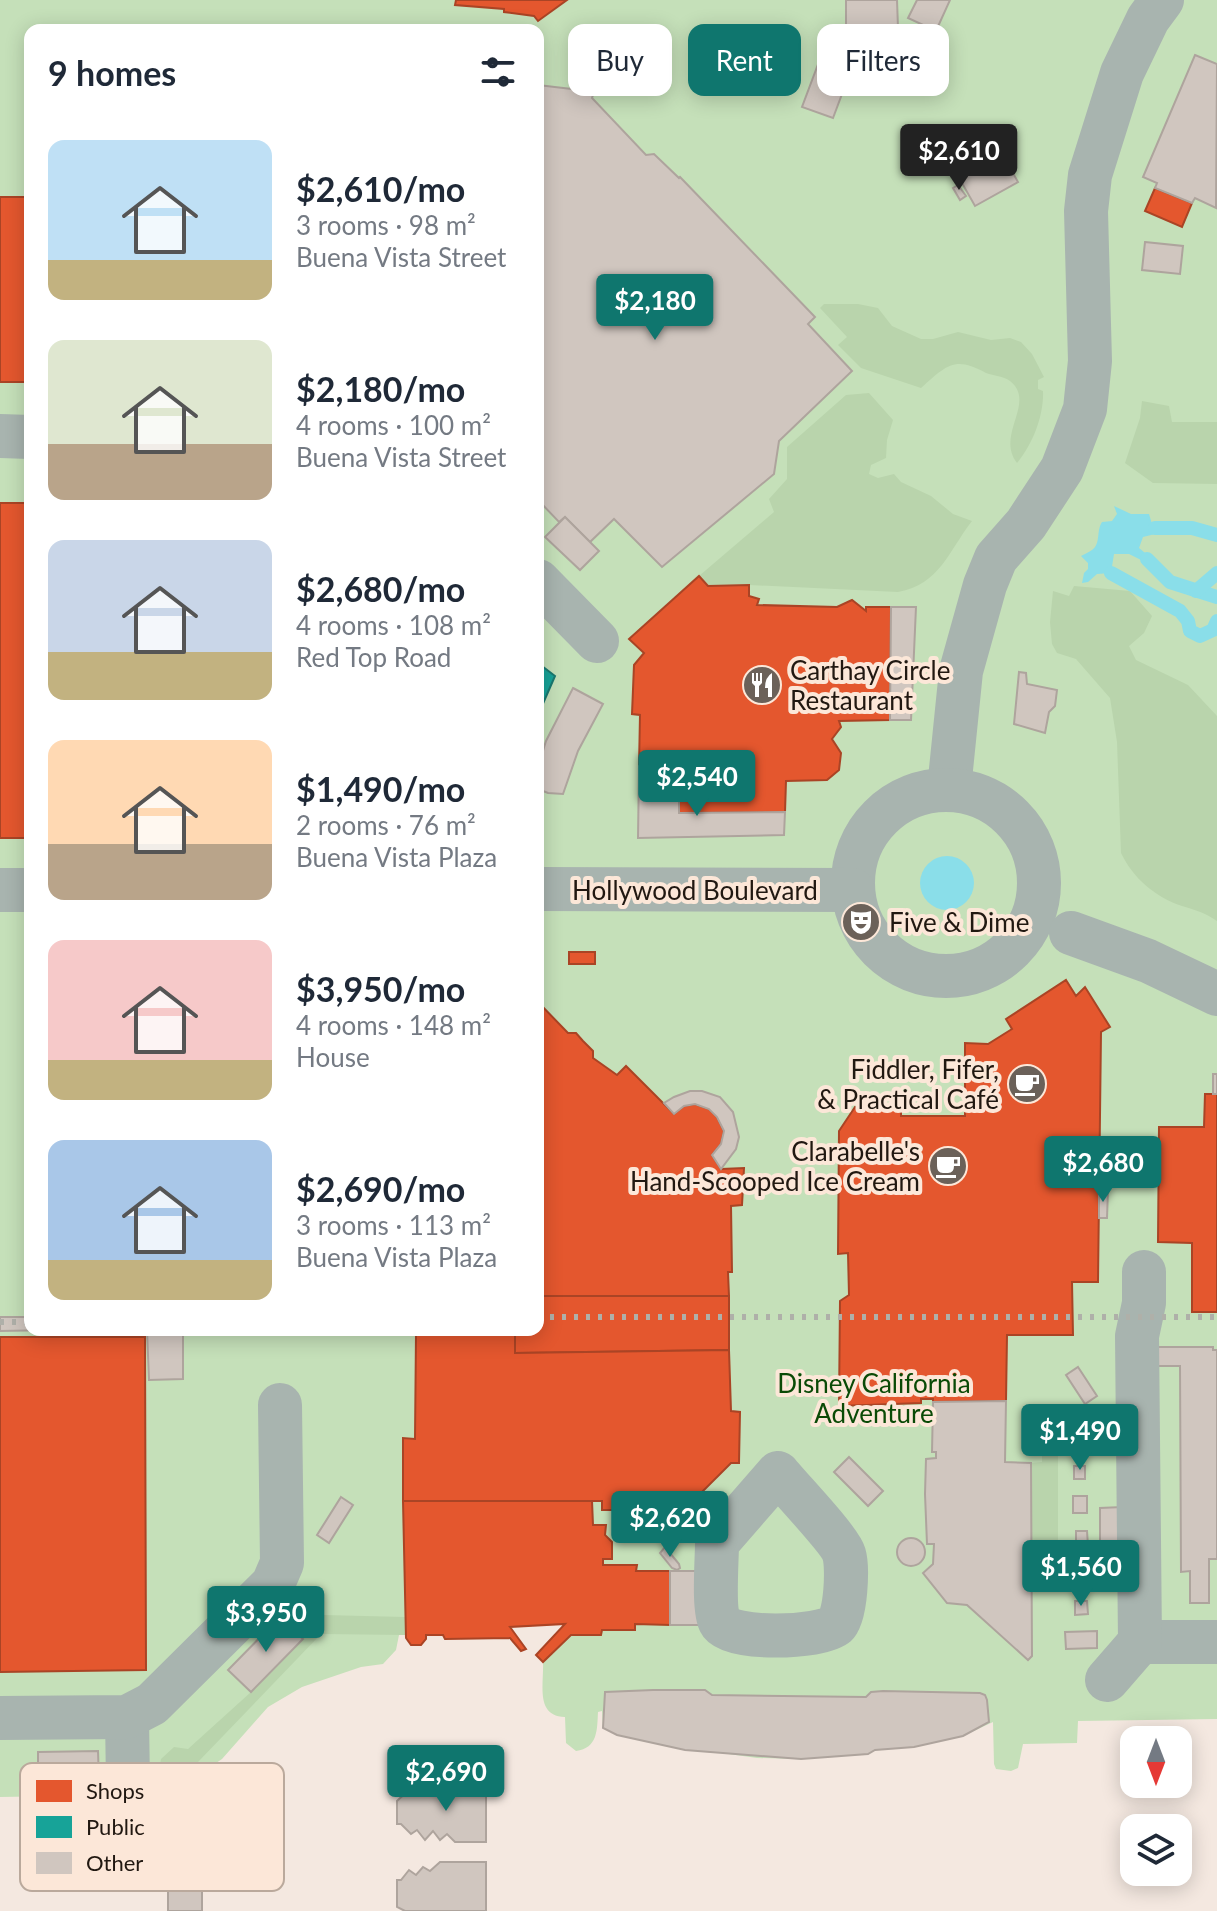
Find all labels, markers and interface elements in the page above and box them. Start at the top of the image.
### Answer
chip: Buy [568,24,672,96]
chip: Rent [688,24,801,96]
chip: Filters [817,24,949,96]
icon: filters [476,50,520,94]
text: 9 homes [48,52,176,93]
pin: $2,610 [894,124,1024,192]
text: $2,610 [918,134,1000,166]
text: $2,610/mo [296,168,465,209]
icon: home [112,172,208,268]
text: 3 rooms · 98 m² [296,209,476,241]
text: Buena Vista Street [296,241,506,273]
pin: $2,180 [590,274,720,342]
text: $2,180 [614,284,696,316]
text: $2,180/mo [296,368,465,409]
icon: home [112,372,208,468]
text: 4 rooms · 100 m² [296,409,491,441]
text: Buena Vista Street [296,441,506,473]
text: $2,680/mo [296,568,465,609]
icon: home [112,572,208,668]
text: 4 rooms · 108 m² [296,609,491,641]
text: Red Top Road [296,641,451,673]
place label: Carthay Circle Restaurant [790,654,950,716]
restaurant icon: Carthay Circle Restaurant [741,664,783,706]
pin: $2,540 [632,750,762,818]
text: $2,540 [656,760,738,792]
text: $1,490/mo [296,768,465,809]
icon: home [112,772,208,868]
text: 2 rooms · 76 m² [296,809,476,841]
text: Buena Vista Plaza [296,841,497,873]
street label: Hollywood Boulevard [572,874,818,906]
theatre icon: Five & Dime [840,901,882,943]
place label: Five & Dime [889,906,1029,938]
text: $3,950/mo [296,968,465,1009]
icon: home [112,972,208,1068]
text: 4 rooms · 148 m² [296,1009,491,1041]
text: House [296,1041,370,1073]
place label: Fiddler, Fifer, & Practical Café [817,1053,999,1115]
cafe icon: Fiddler, Fifer, & Practical Café [1006,1063,1048,1105]
place label: Clarabelle's Hand-Scooped Ice Cream [630,1135,920,1197]
pin: $2,680 [1038,1136,1168,1204]
cafe icon: Clarabelle's Hand-Scooped Ice Cream [927,1145,969,1187]
text: $2,680 [1062,1146,1144,1178]
text: $2,690/mo [296,1168,465,1209]
icon: home [112,1172,208,1268]
text: 3 rooms · 113 m² [296,1209,491,1241]
text: Buena Vista Plaza [296,1241,497,1273]
park label: Disney California Adventure [777,1367,971,1429]
pin: $1,490 [1015,1404,1145,1472]
text: $1,490 [1039,1414,1121,1446]
pin: $2,620 [605,1491,735,1559]
text: $2,620 [629,1501,711,1533]
pin: $1,560 [1016,1540,1146,1608]
text: $1,560 [1040,1550,1122,1582]
pin: $3,950 [201,1586,331,1654]
text: $3,950 [225,1596,307,1628]
north arrow [1120,1726,1192,1798]
map controls [1120,1726,1192,1886]
pin: $2,690 [381,1745,511,1813]
text: $2,690 [405,1755,487,1787]
legend [20,1763,284,1891]
text: Shops [86,1777,144,1804]
text: Public [86,1813,145,1840]
button: layers [1120,1814,1192,1886]
text: Other [86,1849,143,1876]

